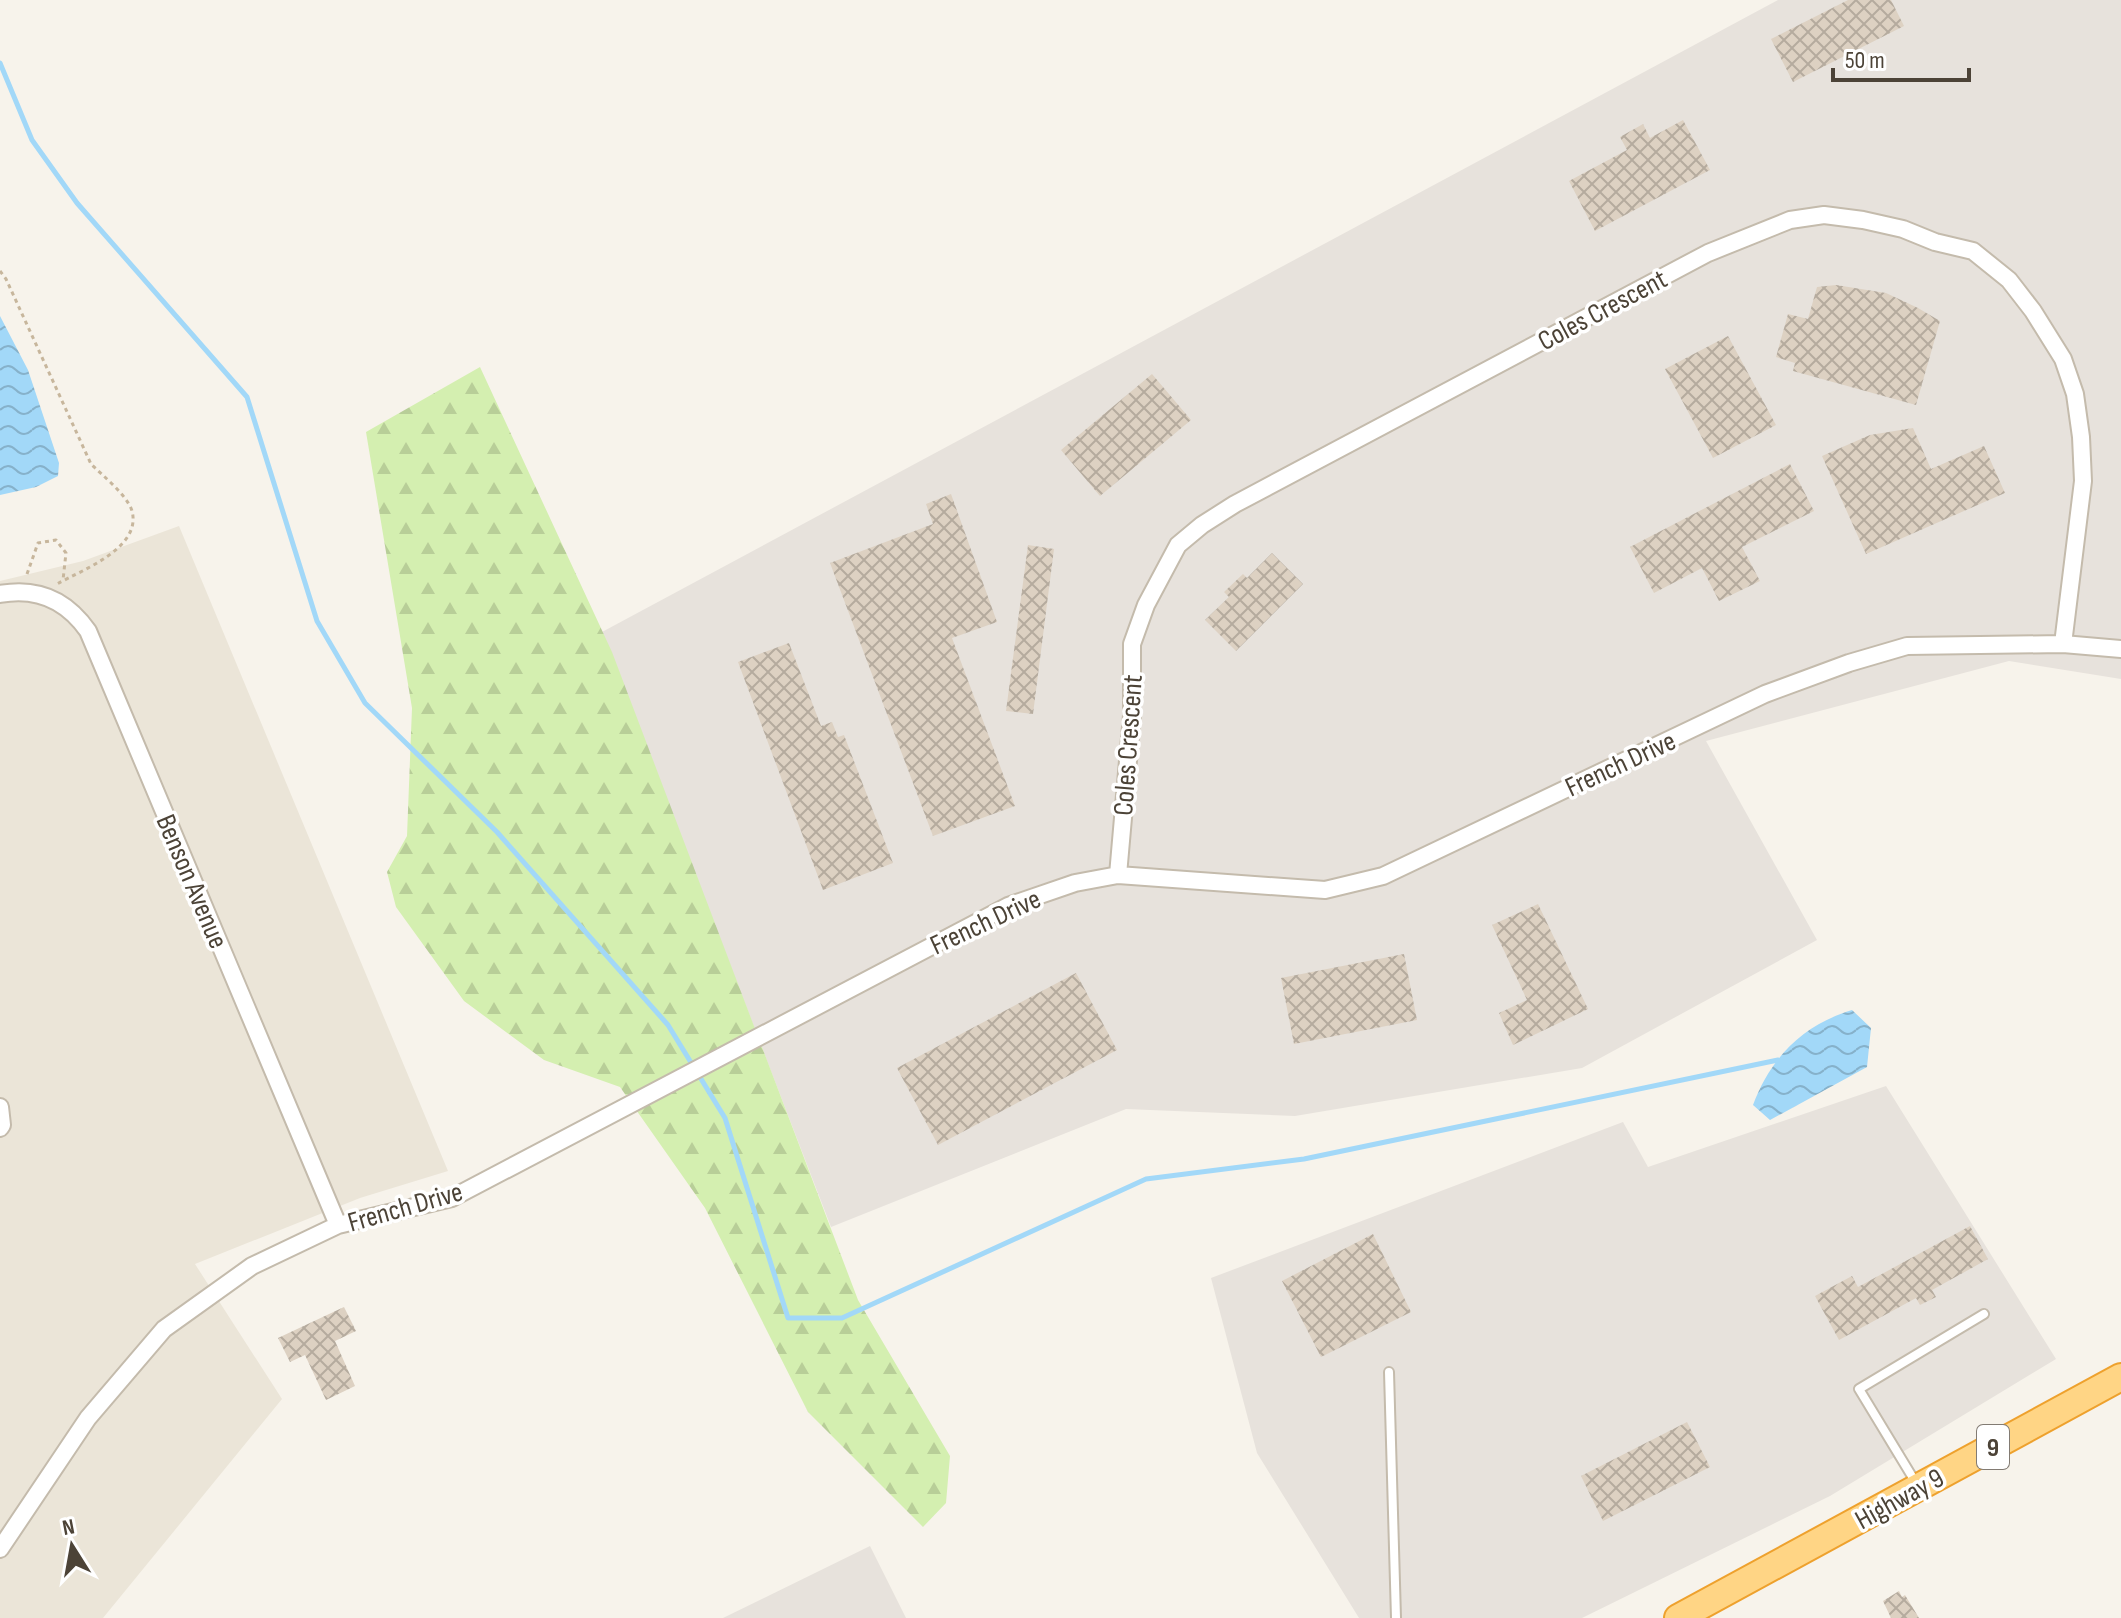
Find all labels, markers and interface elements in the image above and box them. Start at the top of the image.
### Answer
scale bar [1833,32,1969,82]
text: 50 m [1845,46,1885,75]
street label: Coles Crescent [1533,263,1673,358]
street label: Coles Crescent [1107,673,1150,817]
street label: French Drive [1560,724,1681,804]
street label: Benson Avenue [149,810,235,954]
street label: French Drive [925,882,1046,962]
street label: French Drive [344,1175,467,1240]
road number: 9 [1977,1425,2009,1469]
street label: Highway 9 [1850,1462,1950,1537]
north arrow [32,1506,112,1586]
text: N [60,1513,77,1542]

